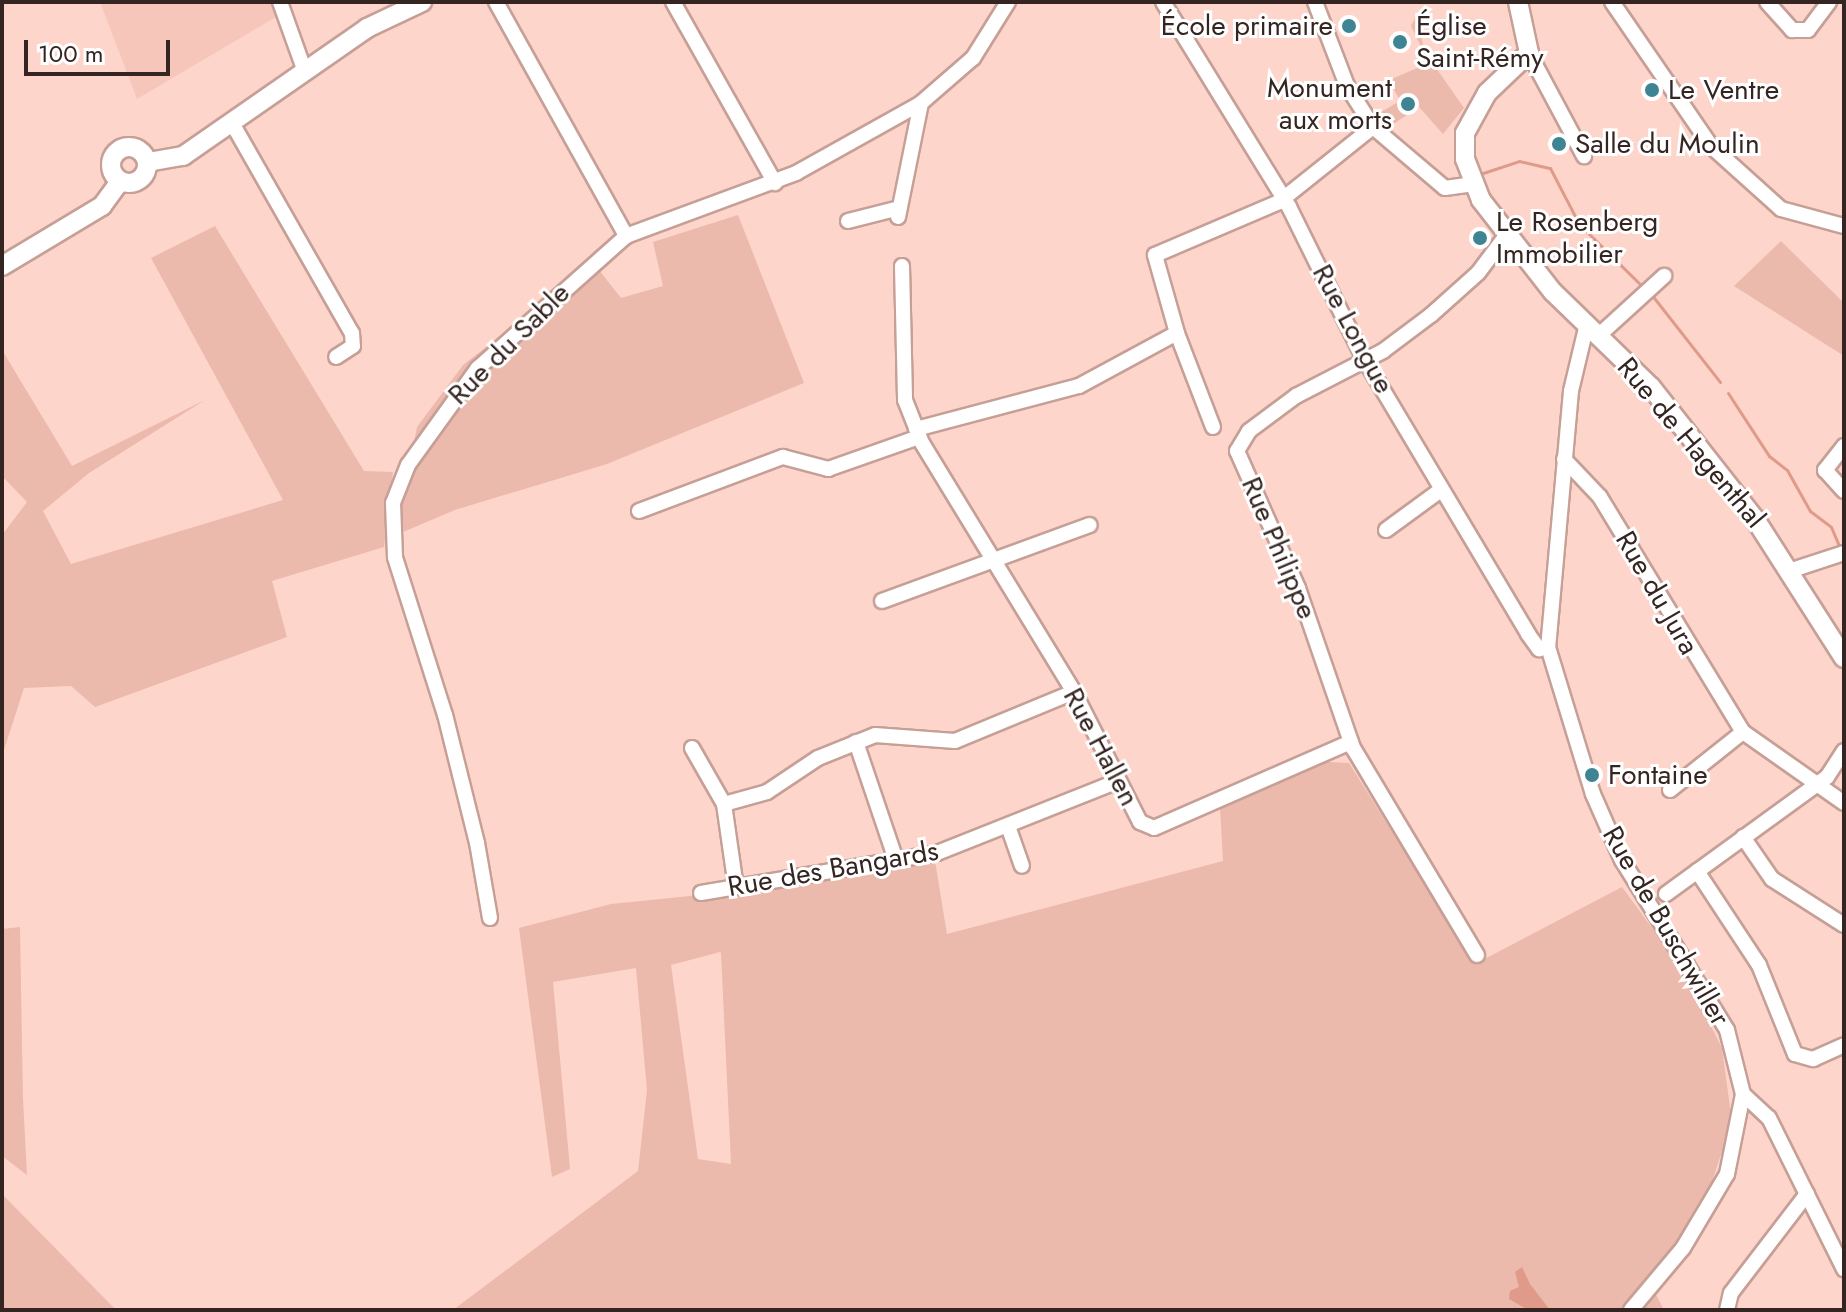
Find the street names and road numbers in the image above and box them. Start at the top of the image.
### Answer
street label: Rue Longue [1305,259,1401,399]
street label: Rue du Sable [441,276,577,412]
street label: Rue de Hagenthal [1610,351,1772,535]
street label: Rue Philippe [1234,472,1324,624]
street label: Rue du Jura [1608,525,1706,661]
street label: Rue Hallen [1056,682,1146,812]
street label: Rue de Buschwiller [1595,820,1737,1032]
street label: Rue des Bangards [725,834,941,904]

